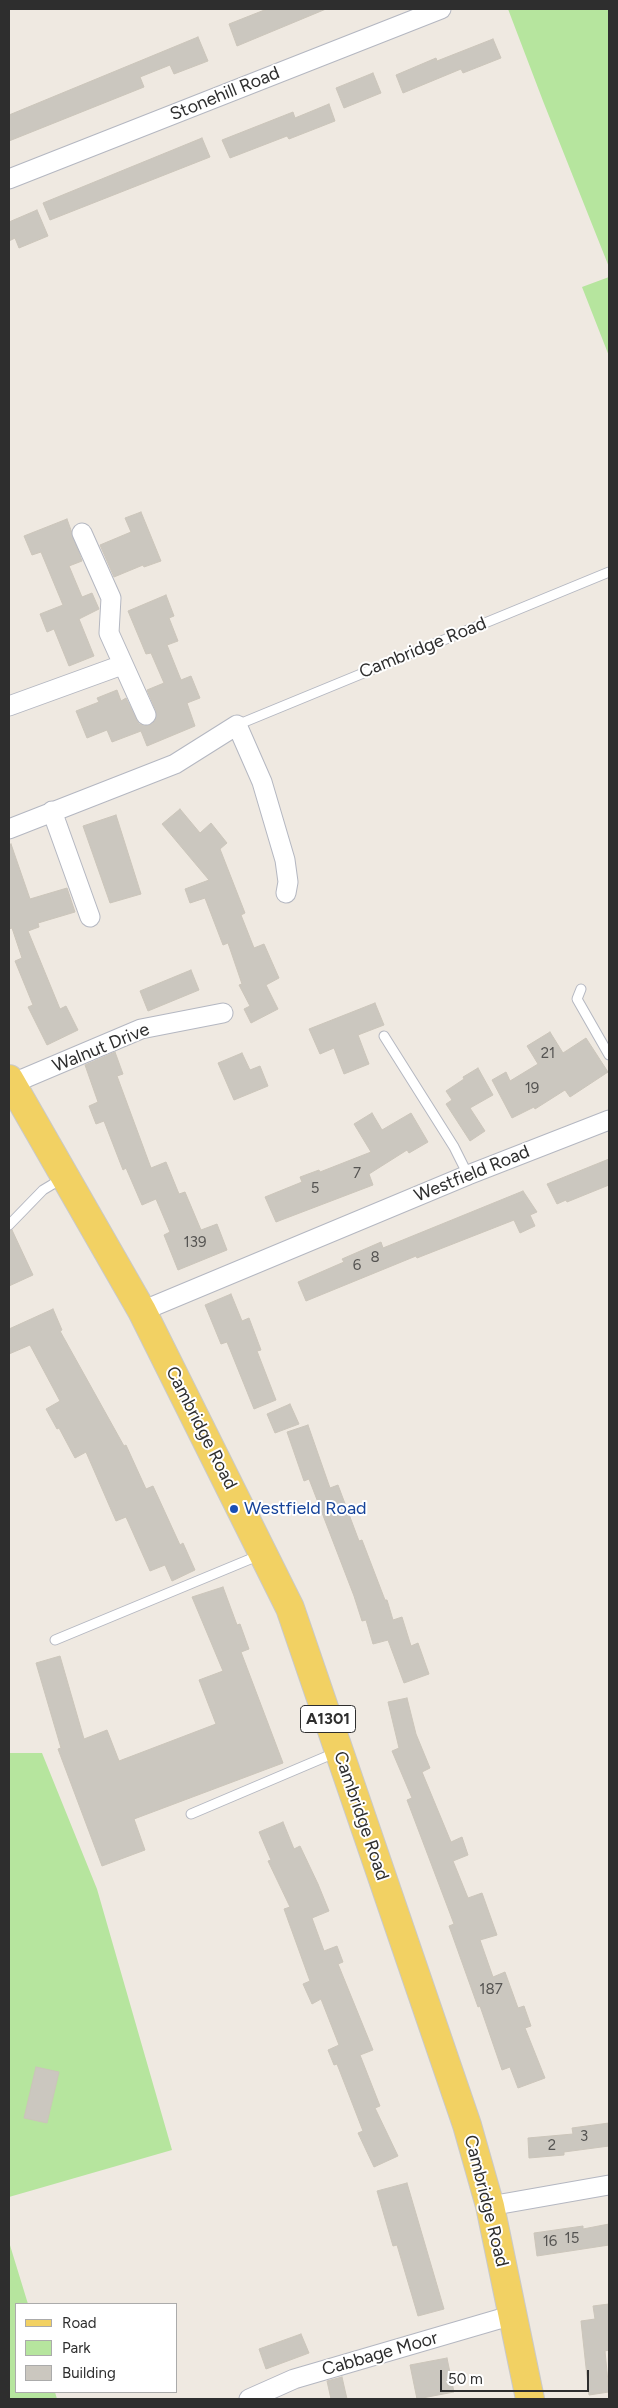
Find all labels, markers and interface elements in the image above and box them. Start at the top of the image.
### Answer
street label: Stonehill Road [167,62,283,126]
street label: Cambridge Road [356,613,490,683]
street label: Walnut Drive [49,1019,153,1077]
house number: 21 [541,1045,555,1063]
house number: 19 [525,1080,539,1098]
street label: Westfield Road [411,1141,533,1207]
house number: 7 [353,1165,361,1183]
house number: 5 [311,1180,319,1198]
house number: 139 [184,1234,206,1252]
house number: 8 [370,1249,380,1267]
house number: 6 [353,1257,361,1275]
street label: Cambridge Road [161,1363,241,1493]
place label: Westfield Road [244,1498,367,1520]
marker: Westfield Road [228,1503,240,1515]
road number: A1301 [300,1706,356,1732]
street label: Cambridge Road [329,1749,393,1883]
house number: 187 [479,1981,503,1999]
house number: 3 [580,2128,588,2146]
street label: Cambridge Road [459,2133,513,2269]
house number: 2 [548,2137,556,2155]
house number: 15 [565,2230,579,2248]
house number: 16 [543,2233,557,2251]
legend [15,2303,178,2393]
text: Road [62,2314,97,2332]
street label: Cabbage Moor [320,2327,440,2381]
text: Park [62,2339,91,2357]
scale bar [443,2360,592,2392]
text: Building [62,2364,116,2382]
text: 50 m [448,2370,483,2388]

